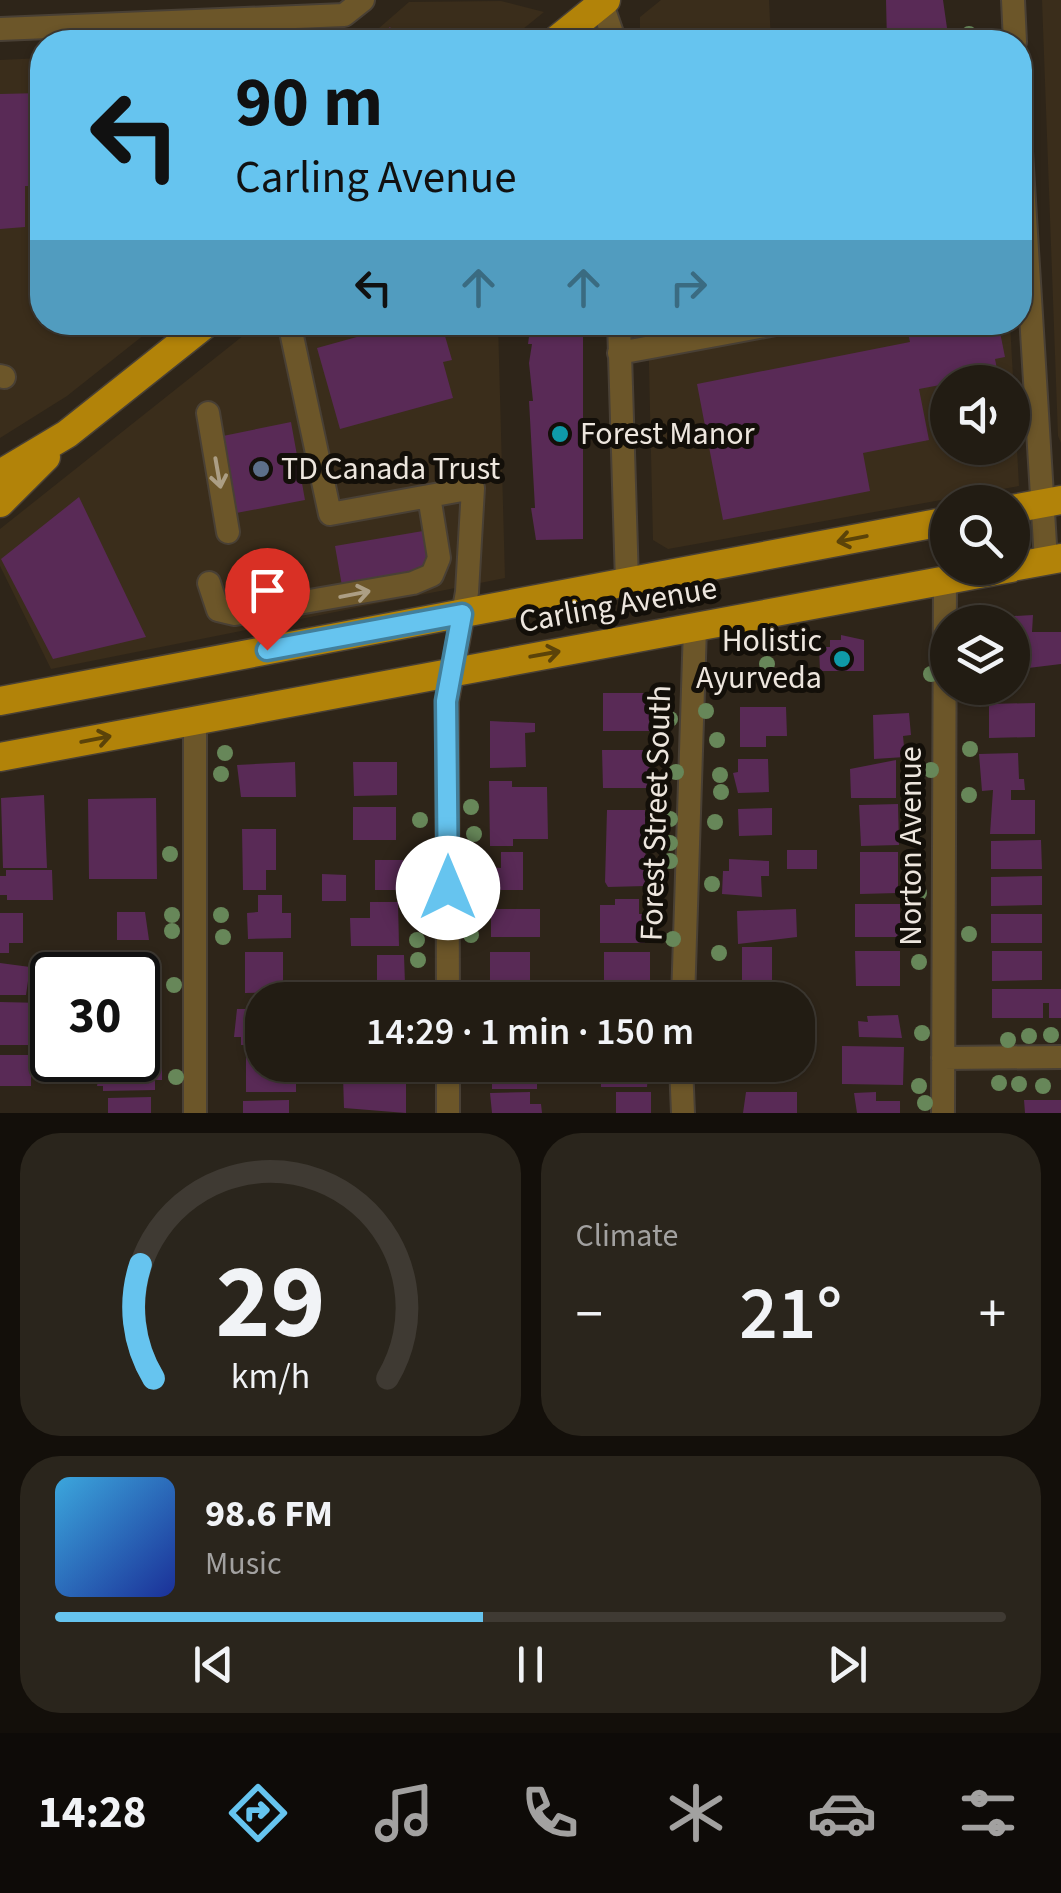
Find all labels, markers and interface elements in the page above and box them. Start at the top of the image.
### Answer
text: 90 m [235,53,383,153]
icon: left [70,70,200,200]
text: Carling Avenue [235,146,517,210]
icon: left [346,260,401,315]
icon: ahead [451,260,506,315]
icon: ahead [556,260,611,315]
icon: right [661,260,716,315]
map controls [930,365,1030,705]
button: sound [930,365,1030,465]
place label: Forest Manor [580,411,756,457]
marker: Forest Manor [549,423,571,445]
place label: TD Canada Trust [281,446,501,492]
one-way arrow [209,456,228,488]
marker: TD Canada Trust [250,458,272,480]
button: search [930,485,1030,585]
one-way arrow [836,531,868,550]
pin [225,548,310,651]
icon: arrive [240,563,295,618]
street label: Carling Avenue [515,565,721,645]
one-way arrow [338,583,370,602]
button: layers [930,605,1030,705]
place label: Holistic Ayurveda [696,618,822,701]
one-way arrow [529,644,561,663]
marker: Holistic Ayurveda [831,648,853,670]
street label: Forest Street South [629,684,683,942]
one-way arrow [79,729,112,748]
street label: Norton Avenue [888,746,934,946]
position arrow [396,836,500,940]
speed limit sign: 30 [30,952,160,1082]
text: 14:29 · 1 min · 150 m [366,1005,694,1059]
text: Climate [576,1213,678,1259]
text: 29 [215,1230,325,1378]
text: 21° [739,1261,842,1368]
text: − [576,1276,603,1354]
text: + [979,1276,1006,1354]
text: km/h [231,1351,310,1402]
text: 98.6 FM [205,1487,333,1541]
text: Music [205,1541,282,1587]
icon: previous [186,1637,241,1692]
icon: pause [503,1637,558,1692]
icon: next [820,1637,875,1692]
icon: directions [223,1778,293,1848]
icon: music [369,1778,439,1848]
icon: phone [515,1778,585,1848]
icon: climate [661,1778,731,1848]
icon: car [807,1778,877,1848]
icon: filters [953,1778,1023,1848]
text: 14:28 [38,1781,147,1845]

